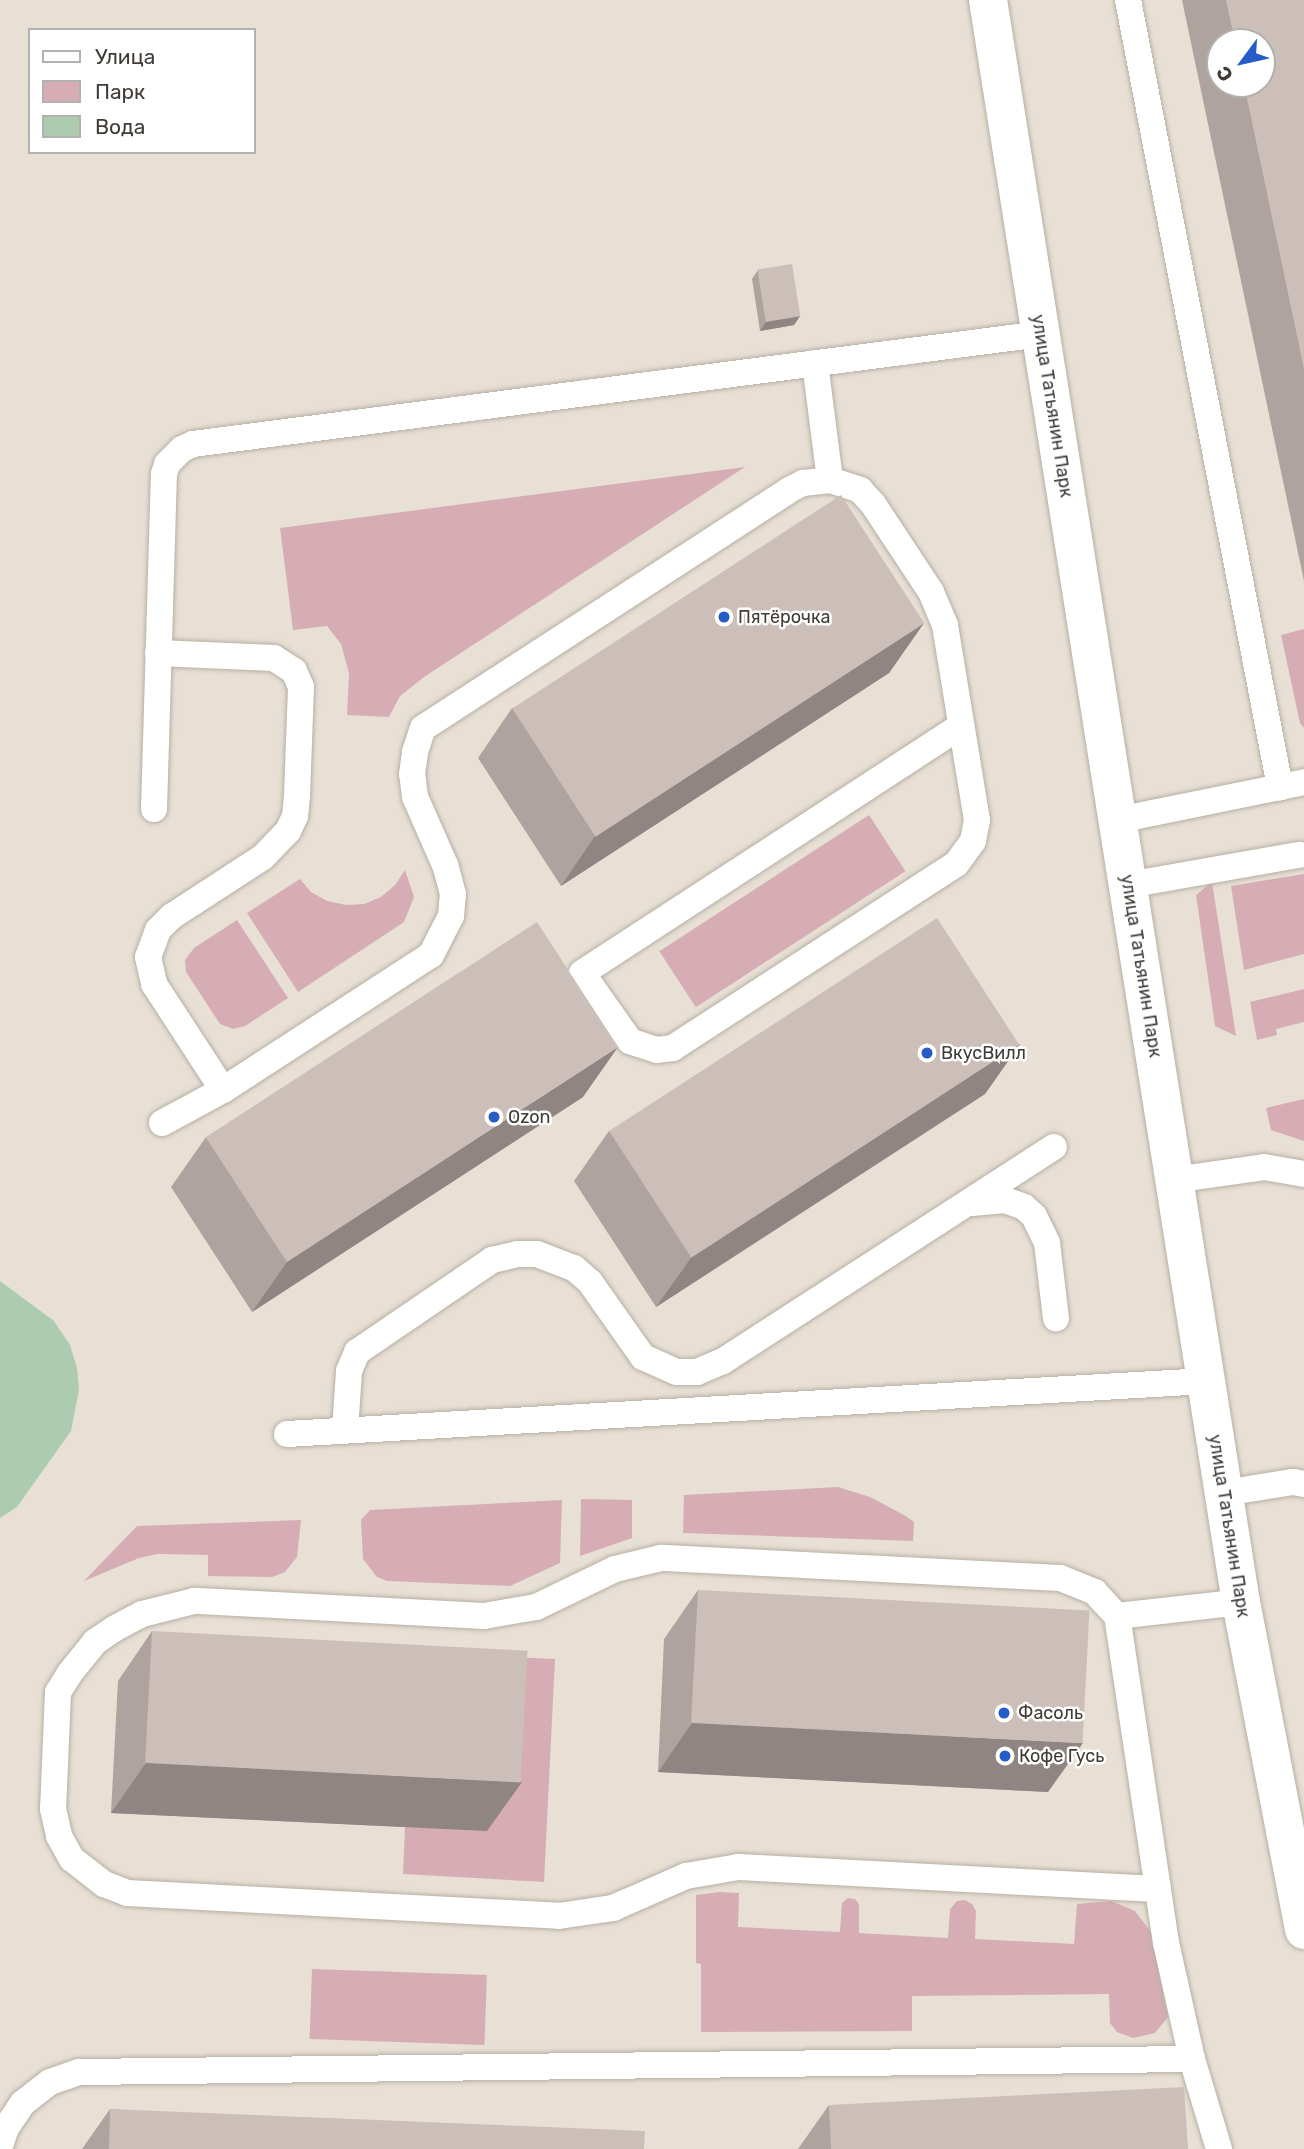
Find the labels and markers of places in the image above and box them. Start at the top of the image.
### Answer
place label: Пятёрочка [738,606,831,628]
marker: Пятёрочка [716,609,732,625]
place label: ВкусВилл [941,1042,1026,1064]
marker: ВкусВилл [919,1045,935,1061]
place label: Ozon [508,1106,550,1128]
marker: Ozon [486,1109,502,1125]
place label: Фасоль [1018,1702,1083,1724]
marker: Фасоль [996,1705,1012,1721]
place label: Кофе Гусь [1019,1745,1104,1767]
marker: Кофе Гусь [997,1748,1013,1764]

